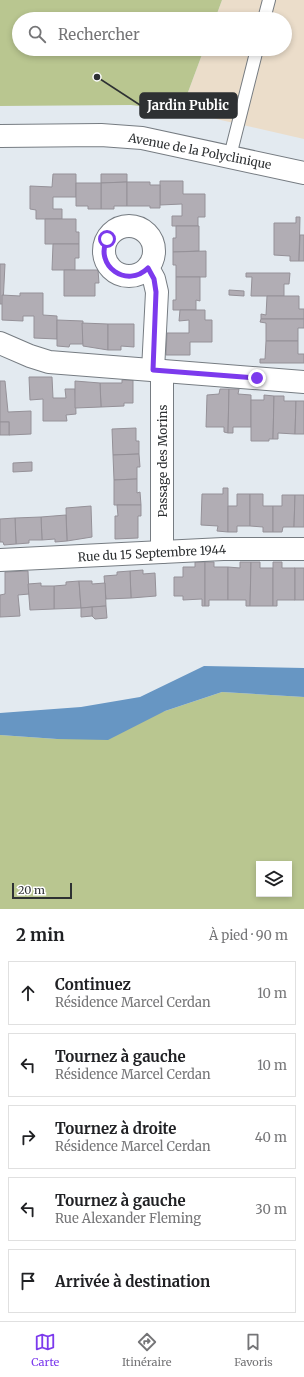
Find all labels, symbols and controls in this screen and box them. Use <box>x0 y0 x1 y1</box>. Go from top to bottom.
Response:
search box <box>12 12 292 56</box>
icon: search <box>26 23 48 45</box>
text: Rechercher <box>58 25 140 44</box>
callout: Jardin Public <box>140 93 237 118</box>
text: Jardin Public <box>146 97 229 114</box>
street label: Avenue de la Polyclinique <box>126 130 273 172</box>
route start <box>98 230 116 248</box>
route end <box>248 369 266 387</box>
street label: Passage des Morins <box>155 404 170 517</box>
street label: Rue du 15 Septembre 1944 <box>77 542 227 564</box>
map controls <box>256 861 292 897</box>
button: layers <box>256 861 292 897</box>
scale bar <box>12 881 72 900</box>
text: 20 m <box>18 883 45 897</box>
text: 2 min <box>16 924 64 946</box>
text: À pied · 90 m <box>209 927 288 944</box>
text: Continuez <box>55 975 131 994</box>
icon: ahead <box>17 982 39 1004</box>
text: 10 m <box>257 985 287 1002</box>
text: Résidence Marcel Cerdan <box>55 994 211 1011</box>
text: Tournez à gauche <box>55 1047 186 1066</box>
icon: left <box>17 1054 39 1076</box>
text: 10 m <box>257 1057 287 1074</box>
text: Résidence Marcel Cerdan <box>55 1066 211 1083</box>
text: Tournez à droite <box>55 1119 176 1138</box>
icon: right <box>17 1126 39 1148</box>
text: 40 m <box>255 1129 287 1146</box>
text: Résidence Marcel Cerdan <box>55 1138 211 1155</box>
text: Tournez à gauche <box>55 1191 186 1210</box>
icon: left <box>17 1198 39 1220</box>
text: 30 m <box>255 1201 287 1218</box>
text: Rue Alexander Fleming <box>55 1210 201 1227</box>
icon: arrive <box>17 1270 39 1292</box>
text: Arrivée à destination <box>55 1272 210 1291</box>
tab: Carte <box>31 1331 59 1369</box>
tab: Itinéraire <box>122 1331 172 1369</box>
tab: Favoris <box>234 1331 273 1369</box>

